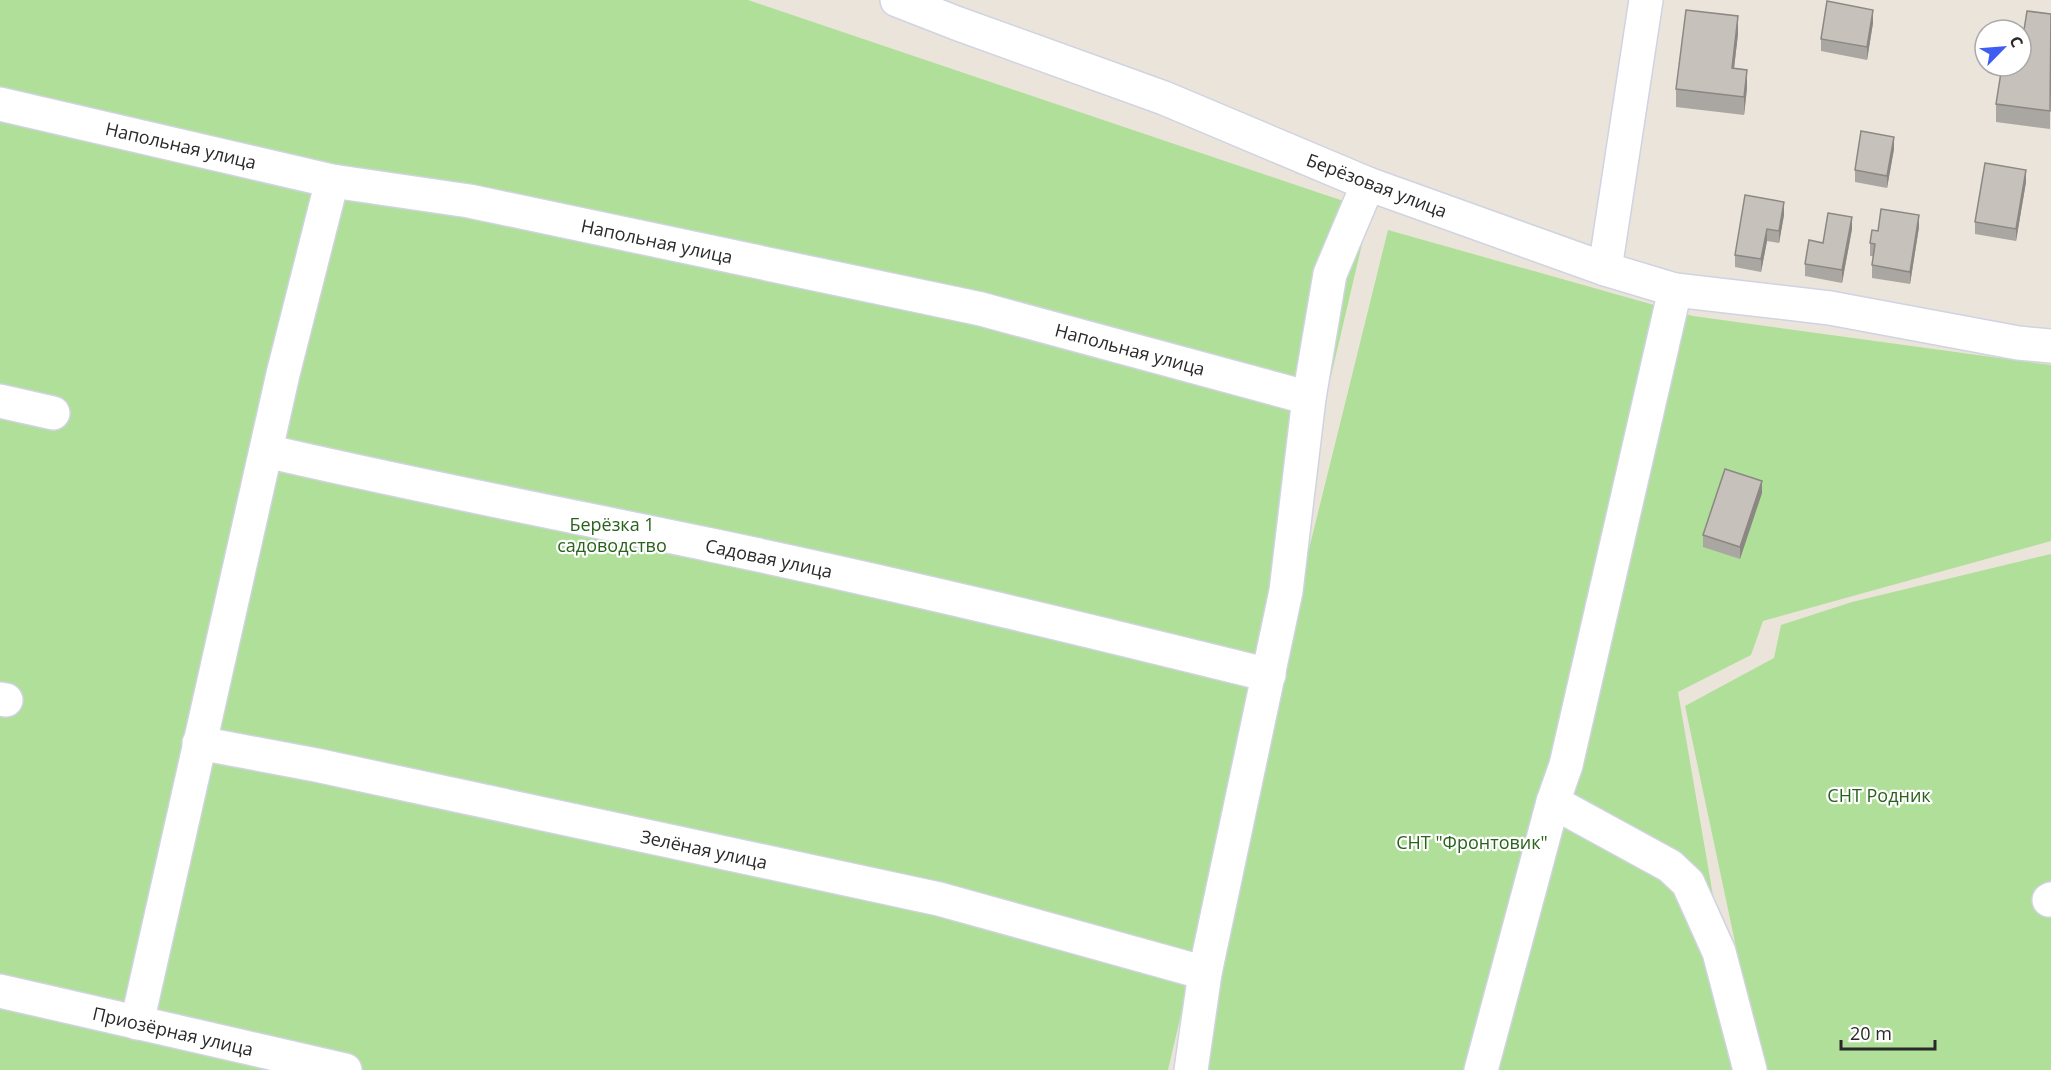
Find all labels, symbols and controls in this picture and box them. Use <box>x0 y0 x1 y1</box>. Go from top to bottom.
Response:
north arrow <box>1973 18 2033 78</box>
text: С <box>2004 32 2029 51</box>
street label: Напольная улица <box>103 116 259 174</box>
street label: Берёзовая улица <box>1303 147 1451 223</box>
street label: Напольная улица <box>579 213 735 269</box>
street label: Напольная улица <box>1052 317 1208 381</box>
park label: Берёзка 1 садоводство <box>557 512 667 557</box>
street label: Садовая улица <box>703 533 835 583</box>
park label: СНТ Родник <box>1827 783 1931 807</box>
street label: Зелёная улица <box>638 824 770 874</box>
park label: СНТ "Фронтовик" <box>1396 830 1548 854</box>
street label: Приозёрная улица <box>90 1001 256 1061</box>
scale bar <box>1841 1013 1936 1051</box>
text: 20 m <box>1850 1021 1892 1045</box>

